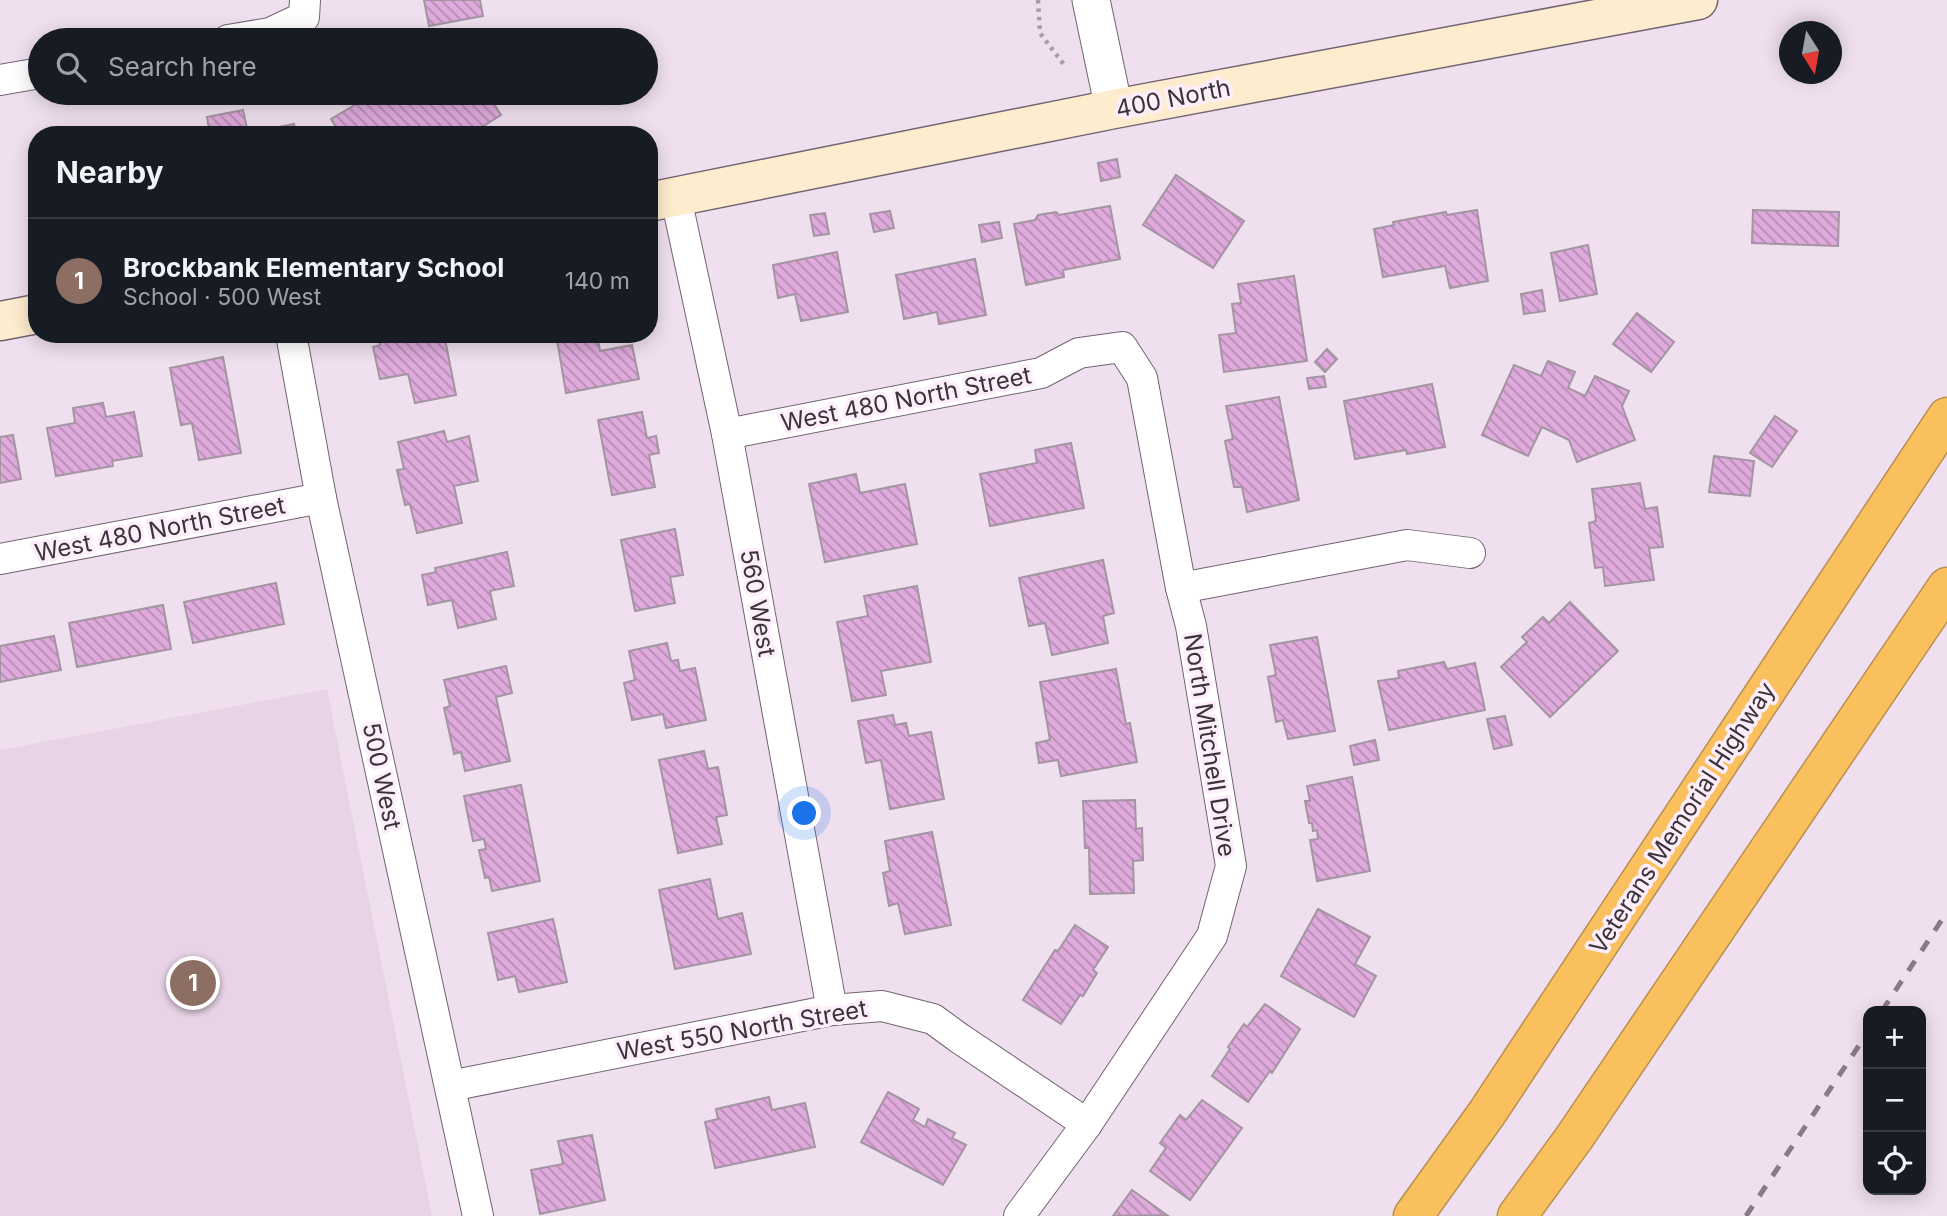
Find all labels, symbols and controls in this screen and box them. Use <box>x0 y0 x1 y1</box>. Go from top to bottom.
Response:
north arrow <box>1779 21 1842 84</box>
search box <box>28 28 658 105</box>
icon: search <box>52 48 90 86</box>
text: Search here <box>108 51 257 82</box>
street label: 400 North <box>1113 73 1233 123</box>
text: Nearby <box>56 154 164 190</box>
text: Brockbank Elementary School <box>123 252 504 283</box>
text: 1 <box>74 267 84 295</box>
text: 140 m <box>565 267 630 295</box>
text: School · 500 West <box>123 283 321 311</box>
street label: West 480 North Street <box>778 360 1034 437</box>
street label: West 480 North Street <box>32 490 288 567</box>
street label: 560 West <box>734 547 782 659</box>
street label: North Mitchell Drive <box>1178 631 1242 859</box>
street label: Veterans Memorial Highway <box>1583 677 1781 959</box>
street label: 500 West <box>357 720 407 832</box>
your location <box>787 796 821 830</box>
pin: 1 <box>170 957 216 1009</box>
street label: West 550 North Street <box>615 994 869 1066</box>
map controls <box>1863 1006 1926 1195</box>
button: + <box>1863 1006 1926 1069</box>
button: − <box>1863 1069 1926 1132</box>
button: locate <box>1863 1132 1926 1195</box>

